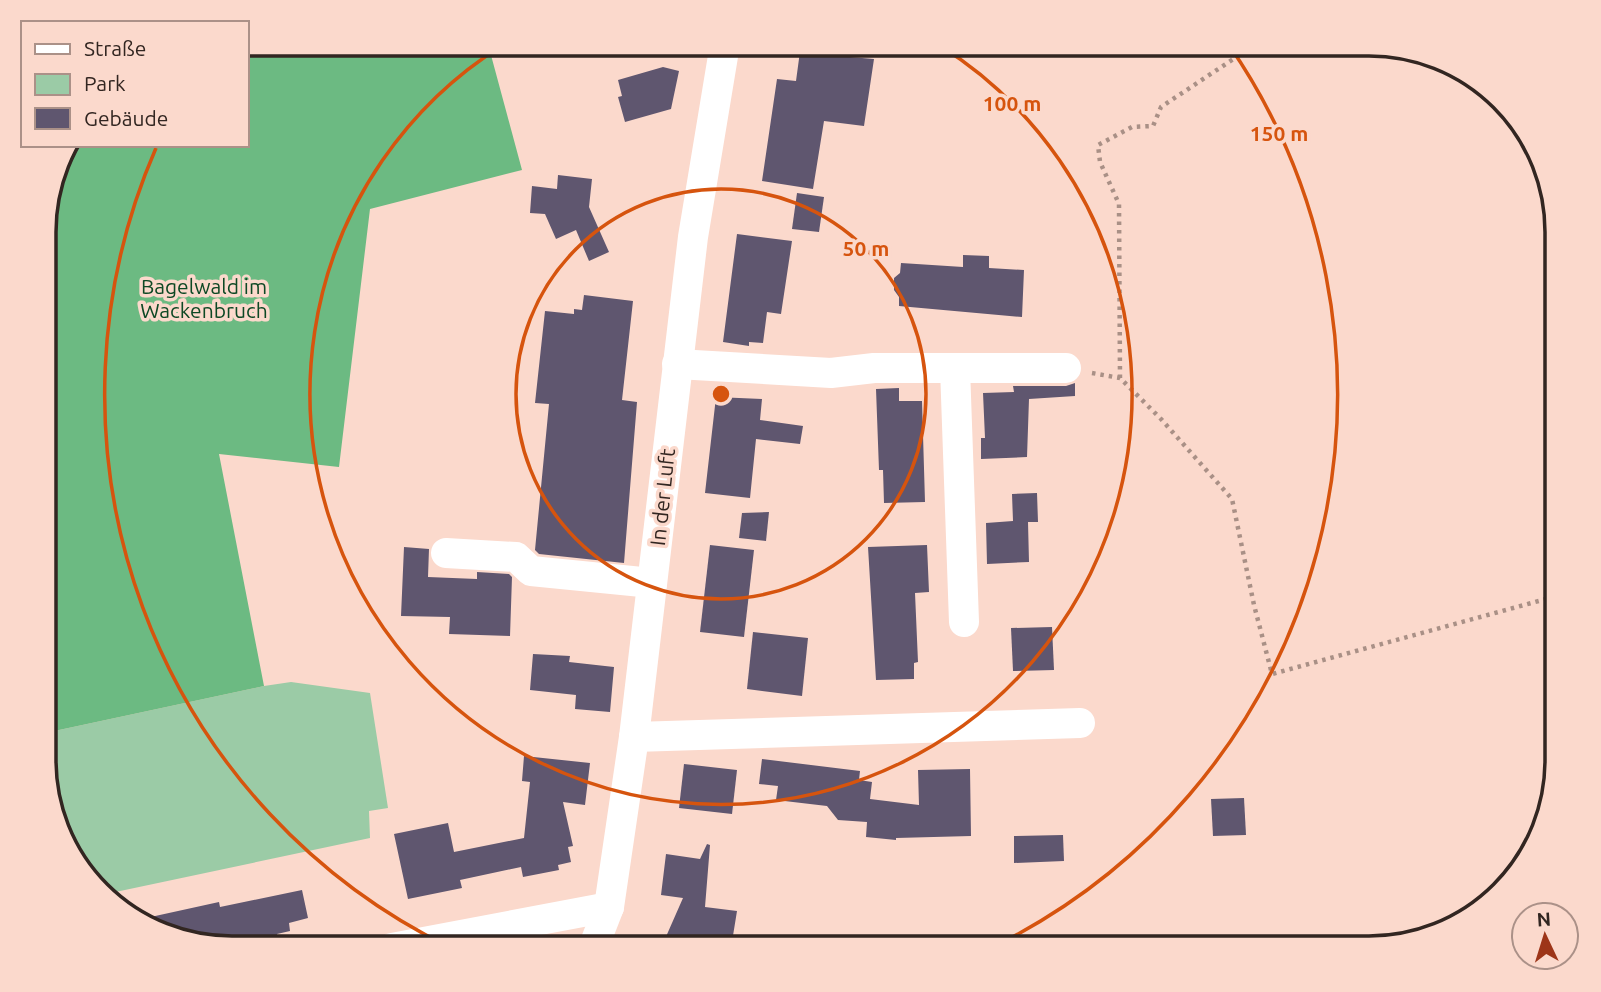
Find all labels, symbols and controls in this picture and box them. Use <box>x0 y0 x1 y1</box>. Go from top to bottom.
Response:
legend <box>21 21 248 147</box>
text: Straße <box>84 36 146 60</box>
text: Park <box>84 71 126 95</box>
text: 100 m <box>983 91 1041 115</box>
text: Gebäude <box>84 106 168 130</box>
text: 150 m <box>1250 121 1308 145</box>
text: 50 m <box>843 236 889 260</box>
park label: Bagelwald im Wackenbruch <box>140 274 268 322</box>
centre of rings <box>709 382 733 406</box>
street label: In der Luft <box>645 447 679 547</box>
north arrow <box>1510 901 1580 971</box>
text: N <box>1536 908 1552 931</box>

